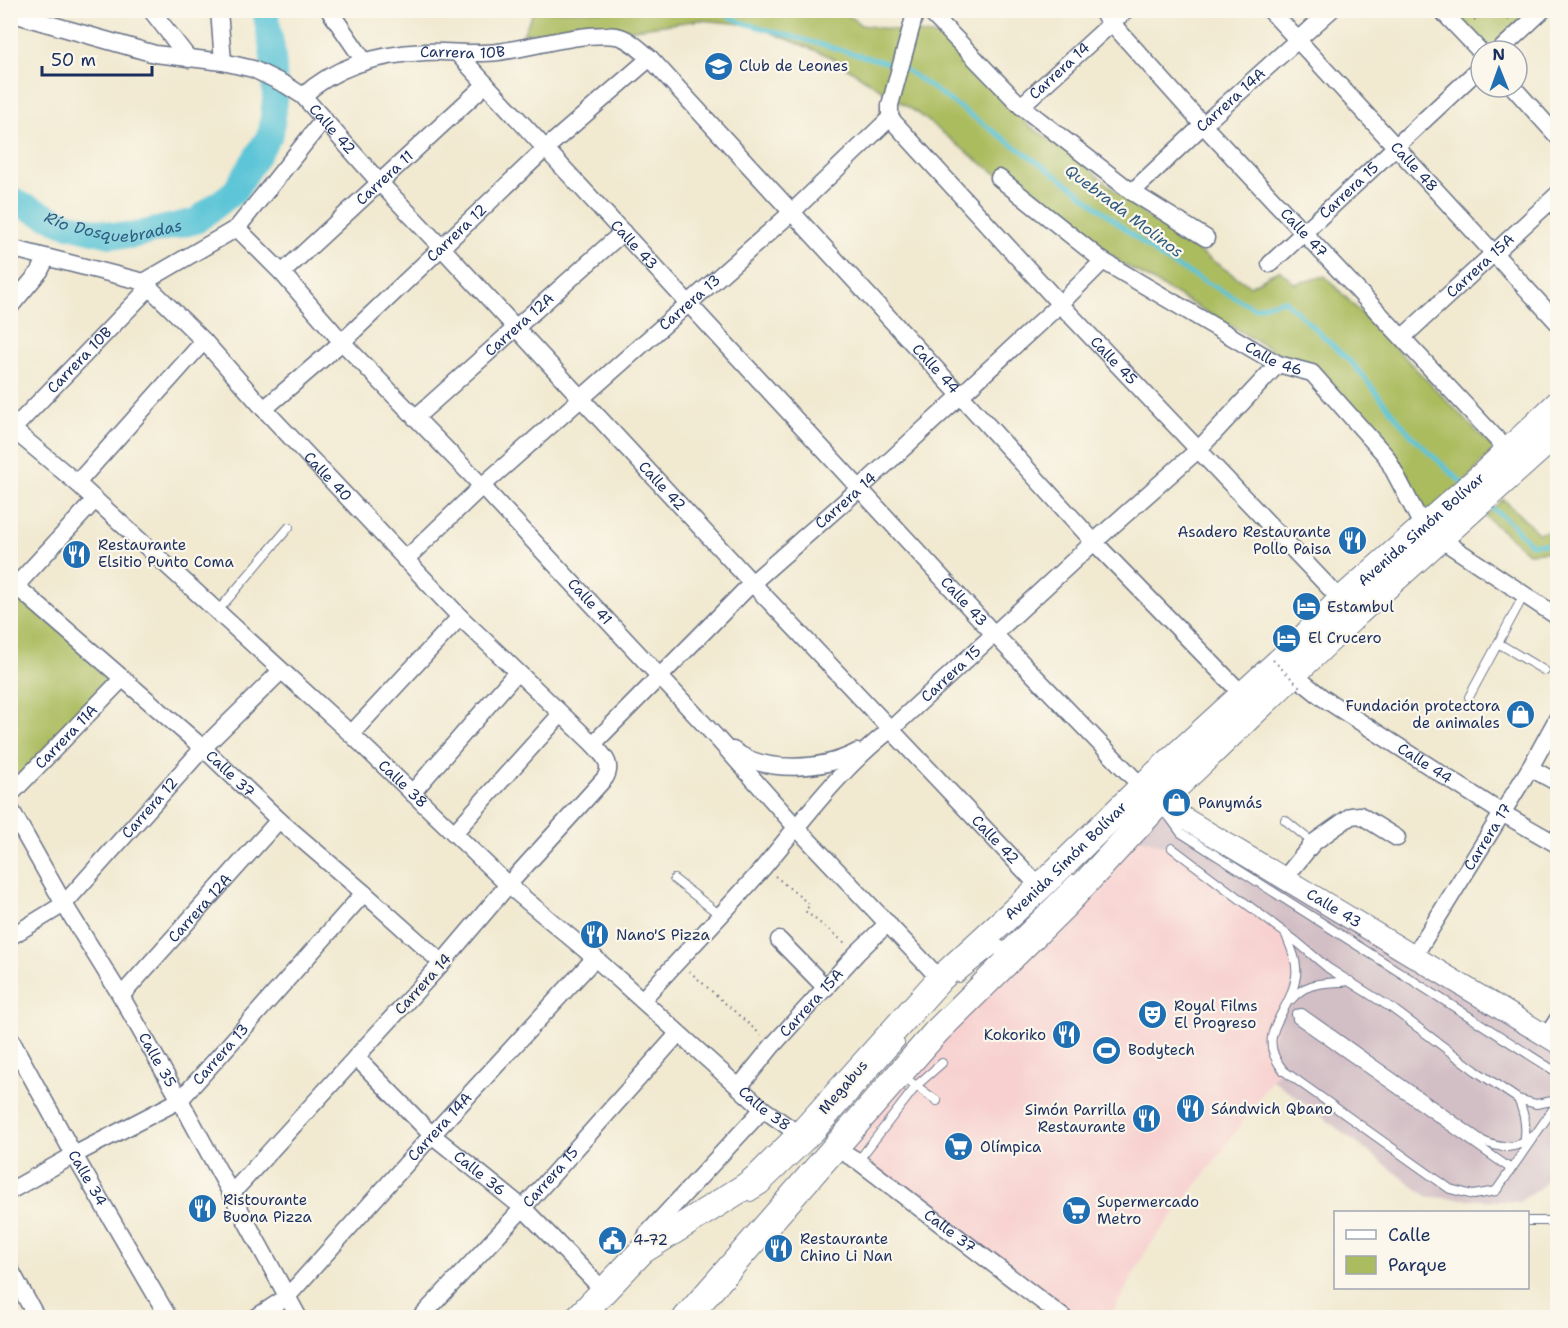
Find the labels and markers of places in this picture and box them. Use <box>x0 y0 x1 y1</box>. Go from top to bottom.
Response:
school or university icon: Club de Leones <box>702 50 734 82</box>
place label: Club de Leones <box>739 56 848 76</box>
place label: Asadero Restaurante Pollo Paisa <box>1177 522 1332 559</box>
restaurant icon: Asadero Restaurante Pollo Paisa <box>1336 525 1368 557</box>
place label: Restaurante Elsitio Punto Coma <box>98 535 234 572</box>
restaurant icon: Restaurante Elsitio Punto Coma <box>61 538 93 570</box>
hotel icon: Estambul <box>1290 591 1322 623</box>
place label: Estambul <box>1327 597 1394 617</box>
hotel icon: El Crucero <box>1271 622 1303 654</box>
place label: El Crucero <box>1308 628 1382 648</box>
place label: Fundación protectora de animales <box>1346 696 1501 733</box>
shop icon: Fundación protectora de animales <box>1505 699 1537 731</box>
shop icon: Panymás <box>1161 787 1193 819</box>
place label: Panymás <box>1198 793 1263 813</box>
restaurant icon: Nano'S Pizza <box>579 919 611 951</box>
place label: Nano'S Pizza <box>616 925 710 945</box>
place label: Royal Films El Progreso <box>1174 996 1258 1033</box>
theatre icon: Royal Films El Progreso <box>1137 999 1169 1031</box>
restaurant icon: Kokoriko <box>1051 1019 1083 1051</box>
place label: Kokoriko <box>984 1025 1046 1045</box>
sports icon: Bodytech <box>1091 1034 1123 1066</box>
place label: Bodytech <box>1128 1040 1195 1060</box>
restaurant icon: Sándwich Qbano <box>1174 1093 1206 1125</box>
place label: Sándwich Qbano <box>1211 1099 1333 1119</box>
place label: Simón Parrilla Restaurante <box>1025 1100 1127 1137</box>
restaurant icon: Simón Parrilla Restaurante <box>1131 1103 1163 1135</box>
supermarket icon: Olímpica <box>943 1131 975 1163</box>
place label: Olímpica <box>980 1137 1042 1157</box>
place label: Ristourante Buona Pizza <box>223 1190 313 1227</box>
place label: Supermercado Metro <box>1097 1192 1199 1229</box>
restaurant icon: Ristourante Buona Pizza <box>186 1193 218 1225</box>
supermarket icon: Supermercado Metro <box>1060 1195 1092 1227</box>
public building icon: 4-72 <box>596 1224 628 1256</box>
place label: Restaurante Chino Li Nan <box>800 1229 892 1266</box>
place label: 4-72 <box>633 1230 668 1250</box>
restaurant icon: Restaurante Chino Li Nan <box>763 1232 795 1264</box>

